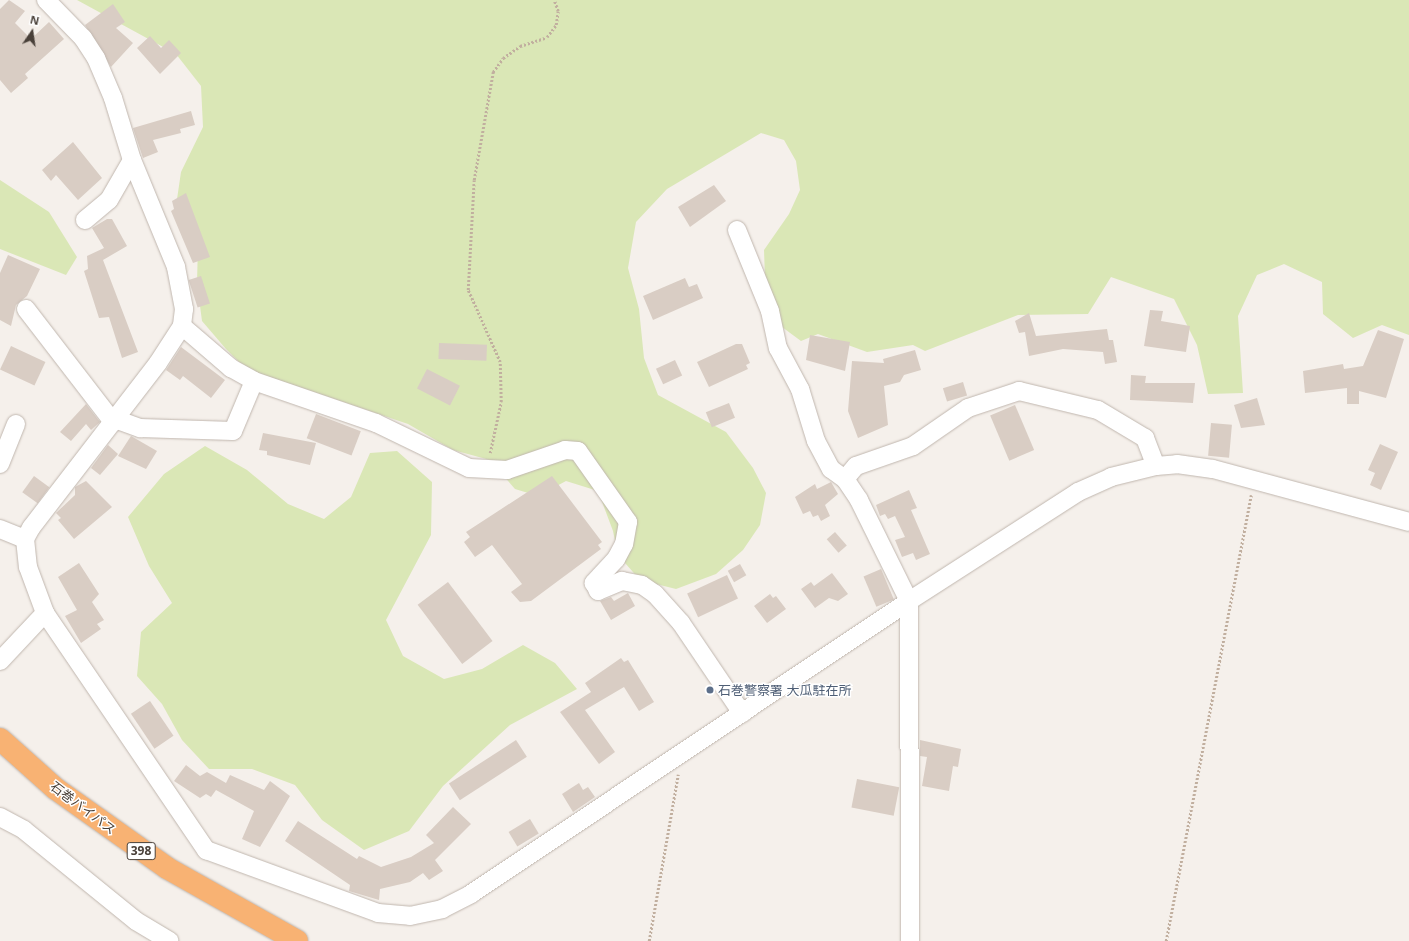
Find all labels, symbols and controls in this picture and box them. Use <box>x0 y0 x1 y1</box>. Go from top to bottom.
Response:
north arrow <box>12 12 52 52</box>
text: N <box>29 12 41 28</box>
place label: 石巻警察署 大瓜駐在所 <box>718 682 851 698</box>
marker: 石巻警察署 大瓜駐在所 <box>705 685 715 695</box>
street label: 石巻バイパス <box>47 778 119 838</box>
road number: 398 <box>126 841 156 861</box>

